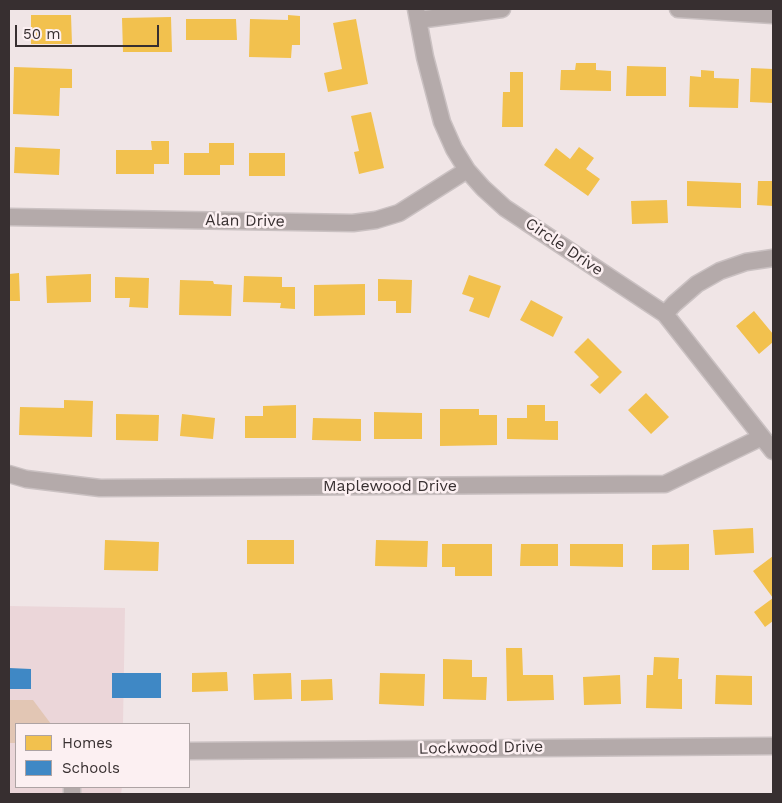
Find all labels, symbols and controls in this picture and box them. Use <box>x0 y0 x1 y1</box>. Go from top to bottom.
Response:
scale bar <box>18 15 161 47</box>
text: 50 m <box>23 25 60 43</box>
street label: Alan Drive <box>205 211 285 231</box>
street label: Circle Drive <box>521 214 607 280</box>
street label: Maplewood Drive <box>323 476 457 496</box>
legend <box>15 723 190 788</box>
text: Homes <box>62 734 113 752</box>
street label: Lockwood Drive <box>419 737 543 759</box>
text: Schools <box>62 759 120 777</box>

